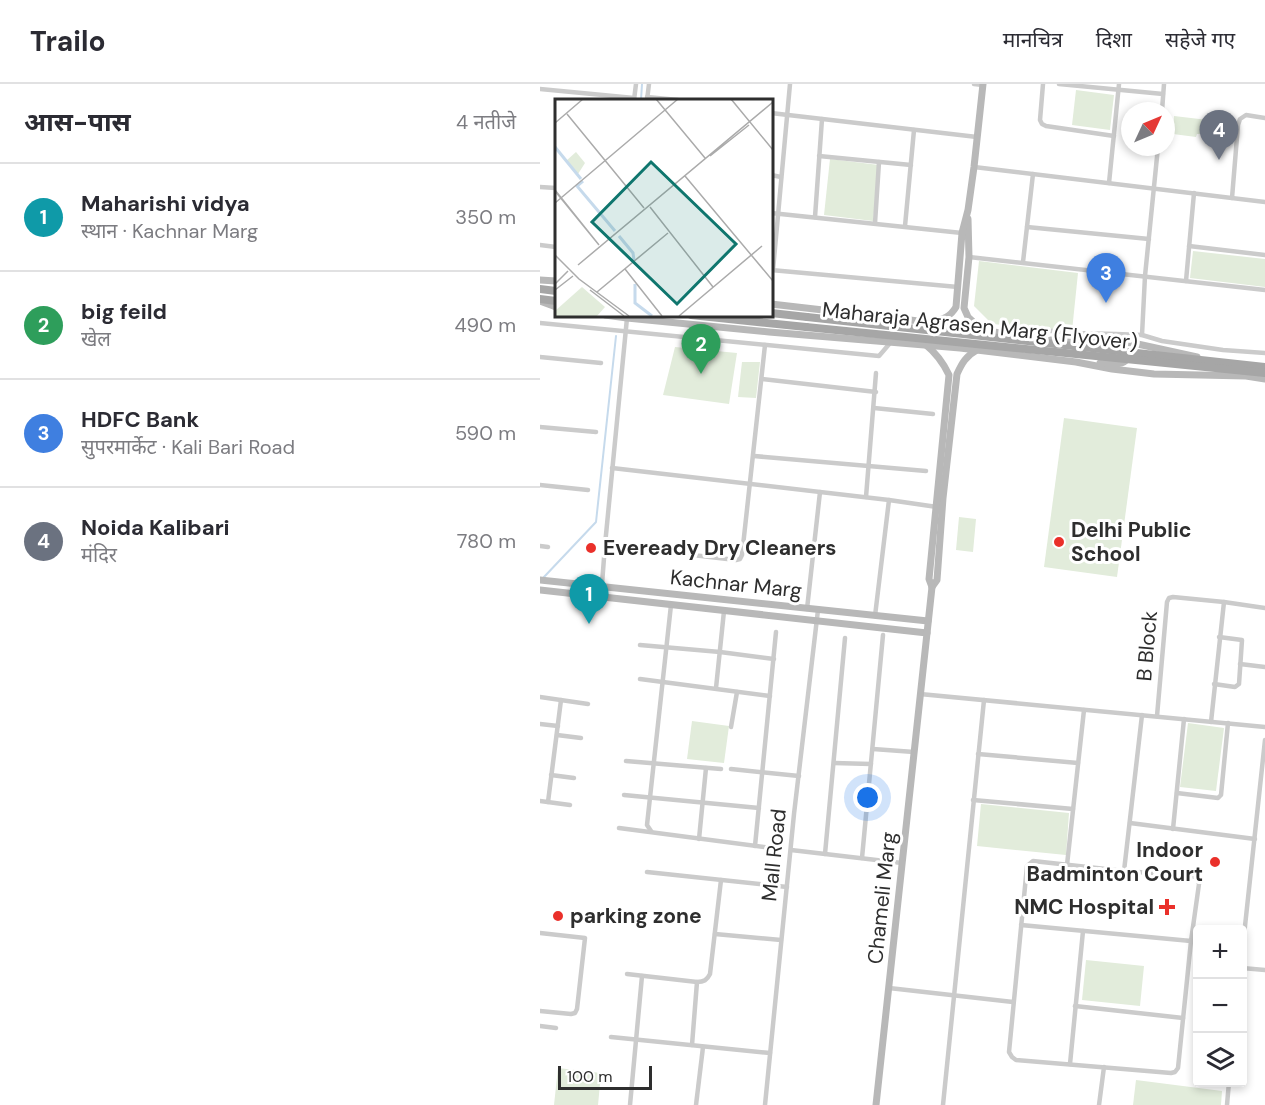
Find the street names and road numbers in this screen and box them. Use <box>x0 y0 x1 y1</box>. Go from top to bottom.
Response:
street label: Maharaja Agrasen Marg (Flyover) <box>821 295 1139 357</box>
street label: Kachnar Marg <box>669 563 804 605</box>
street label: B Block <box>1130 609 1164 682</box>
street label: Mall Road <box>755 807 793 903</box>
street label: Chameli Marg <box>861 830 903 966</box>

